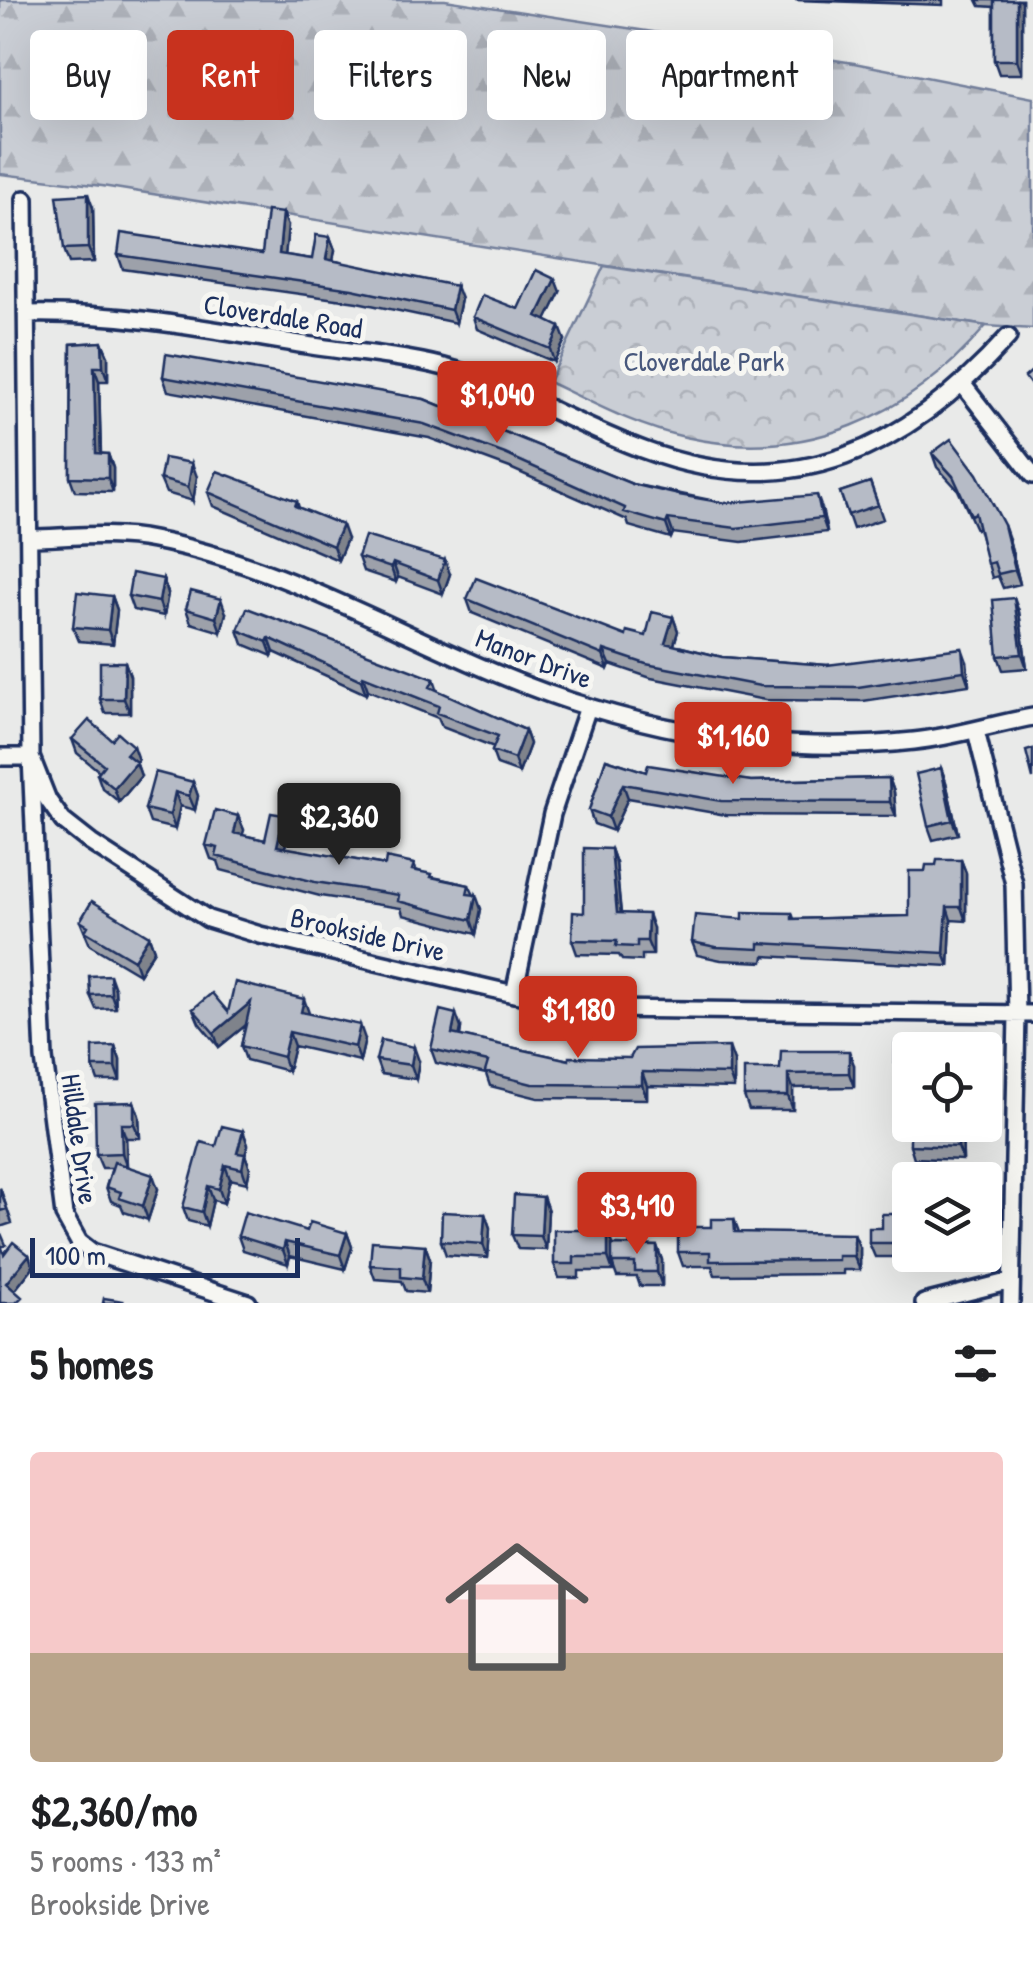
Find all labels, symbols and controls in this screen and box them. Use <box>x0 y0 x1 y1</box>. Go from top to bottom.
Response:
chip: Buy <box>30 30 147 120</box>
chip: Rent <box>167 30 294 120</box>
chip: Filters <box>314 30 467 120</box>
chip: New <box>487 30 606 120</box>
chip: Apartment <box>626 30 833 120</box>
street label: Cloverdale Road <box>201 285 365 347</box>
park label: Cloverdale Park <box>624 342 785 380</box>
pin: $1,040 <box>416 361 578 446</box>
text: $1,040 <box>460 372 534 415</box>
street label: Manor Drive <box>470 618 598 698</box>
pin: $1,160 <box>652 702 814 787</box>
text: $1,160 <box>696 713 770 756</box>
pin: $2,360 <box>258 783 420 868</box>
text: $2,360 <box>299 794 379 837</box>
street label: Brookside Drive <box>287 898 449 970</box>
pin: $1,180 <box>497 976 659 1061</box>
text: $1,180 <box>541 987 615 1030</box>
map controls <box>892 1032 1002 1272</box>
button: locate <box>892 1032 1002 1142</box>
street label: Hilldale Drive <box>52 1071 108 1207</box>
button: layers <box>892 1162 1002 1272</box>
pin: $3,410 <box>556 1172 718 1257</box>
text: $3,410 <box>600 1183 674 1226</box>
scale bar <box>30 1233 300 1278</box>
text: 100 m <box>45 1236 106 1274</box>
text: 5 homes <box>30 1335 153 1392</box>
icon: filters <box>948 1336 1003 1391</box>
icon: home <box>427 1517 607 1697</box>
text: $2,360/mo <box>30 1782 197 1839</box>
text: 5 rooms · 133 m² <box>30 1839 221 1882</box>
text: Brookside Drive <box>30 1882 210 1925</box>

